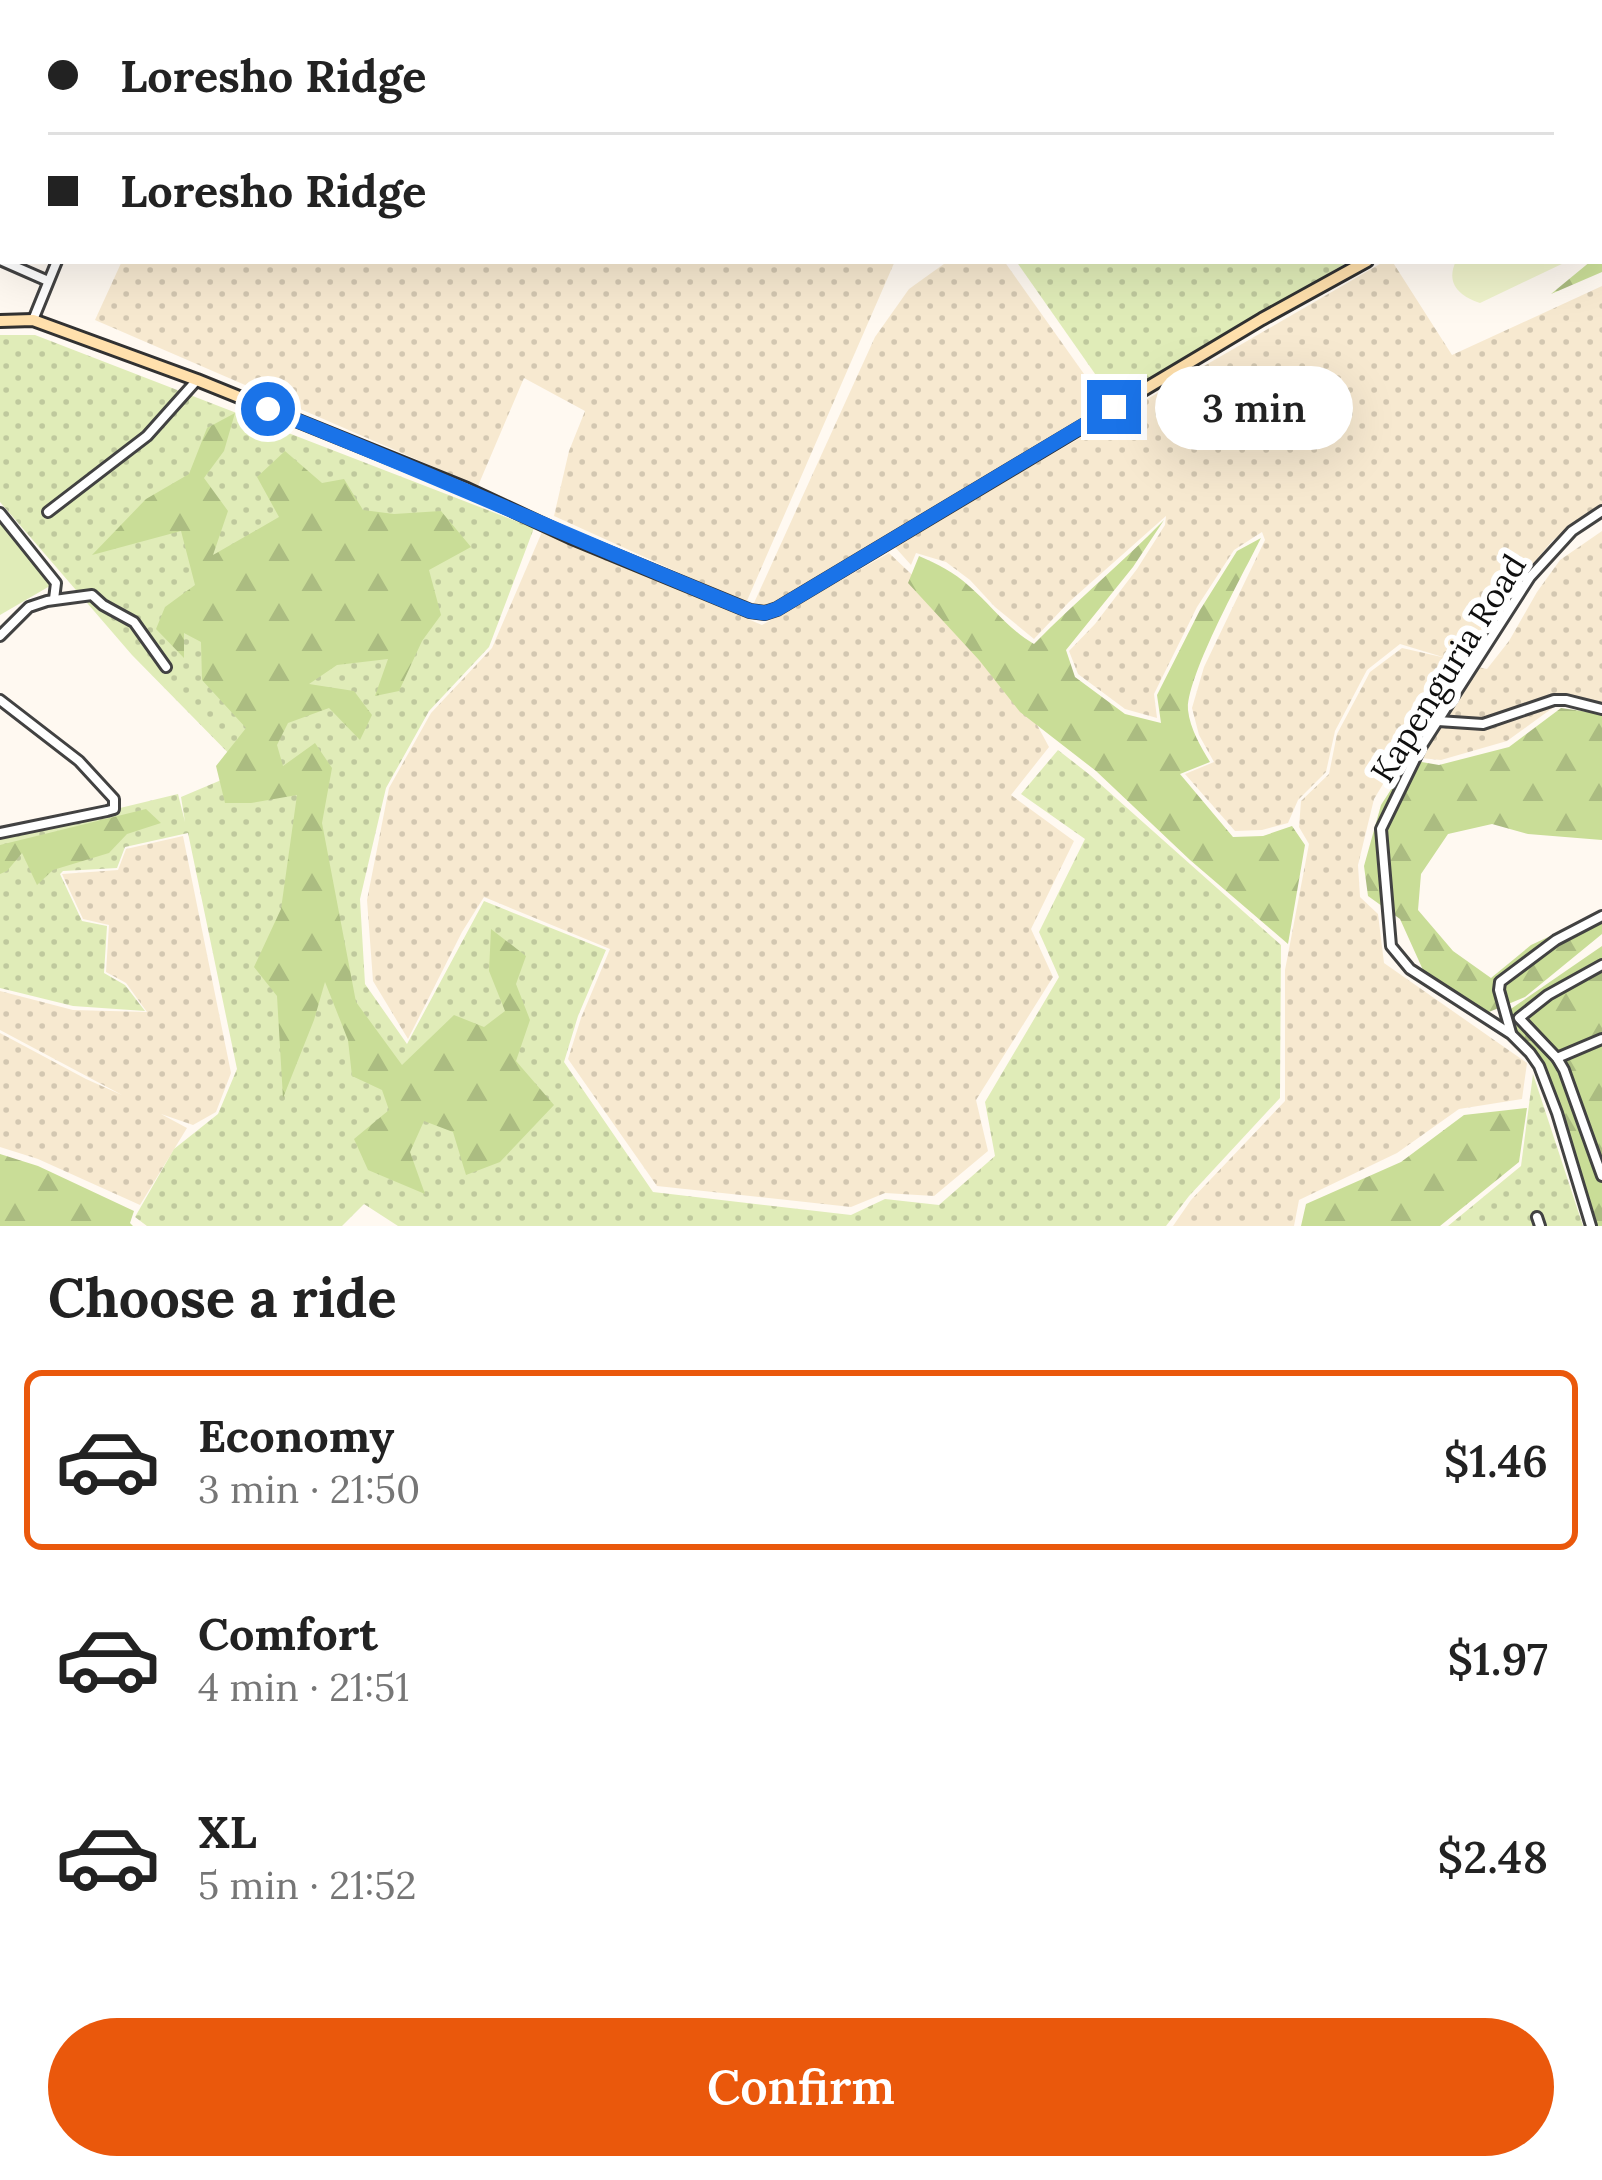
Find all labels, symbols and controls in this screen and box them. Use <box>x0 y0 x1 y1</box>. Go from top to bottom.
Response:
text: Loresho Ridge <box>120 47 427 104</box>
text: Loresho Ridge <box>120 162 427 219</box>
callout: 3 min <box>1156 365 1354 449</box>
route end <box>1087 380 1141 434</box>
route start <box>241 382 295 436</box>
text: 3 min <box>1202 383 1306 433</box>
street label: Kapenguria Road <box>1361 546 1535 790</box>
text: Choose a ride <box>48 1263 397 1332</box>
icon: car <box>54 1406 162 1514</box>
text: Economy <box>198 1407 394 1464</box>
text: $1.46 <box>1444 1432 1548 1489</box>
text: 3 min · 21:50 <box>198 1464 420 1514</box>
icon: car <box>54 1604 162 1712</box>
text: Comfort <box>198 1605 378 1662</box>
text: $1.97 <box>1448 1630 1548 1687</box>
text: 4 min · 21:51 <box>198 1662 410 1712</box>
icon: car <box>54 1802 162 1910</box>
text: XL <box>198 1803 257 1860</box>
text: $2.48 <box>1438 1828 1548 1885</box>
text: 5 min · 21:52 <box>198 1860 416 1910</box>
button: Confirm <box>48 2018 1554 2156</box>

